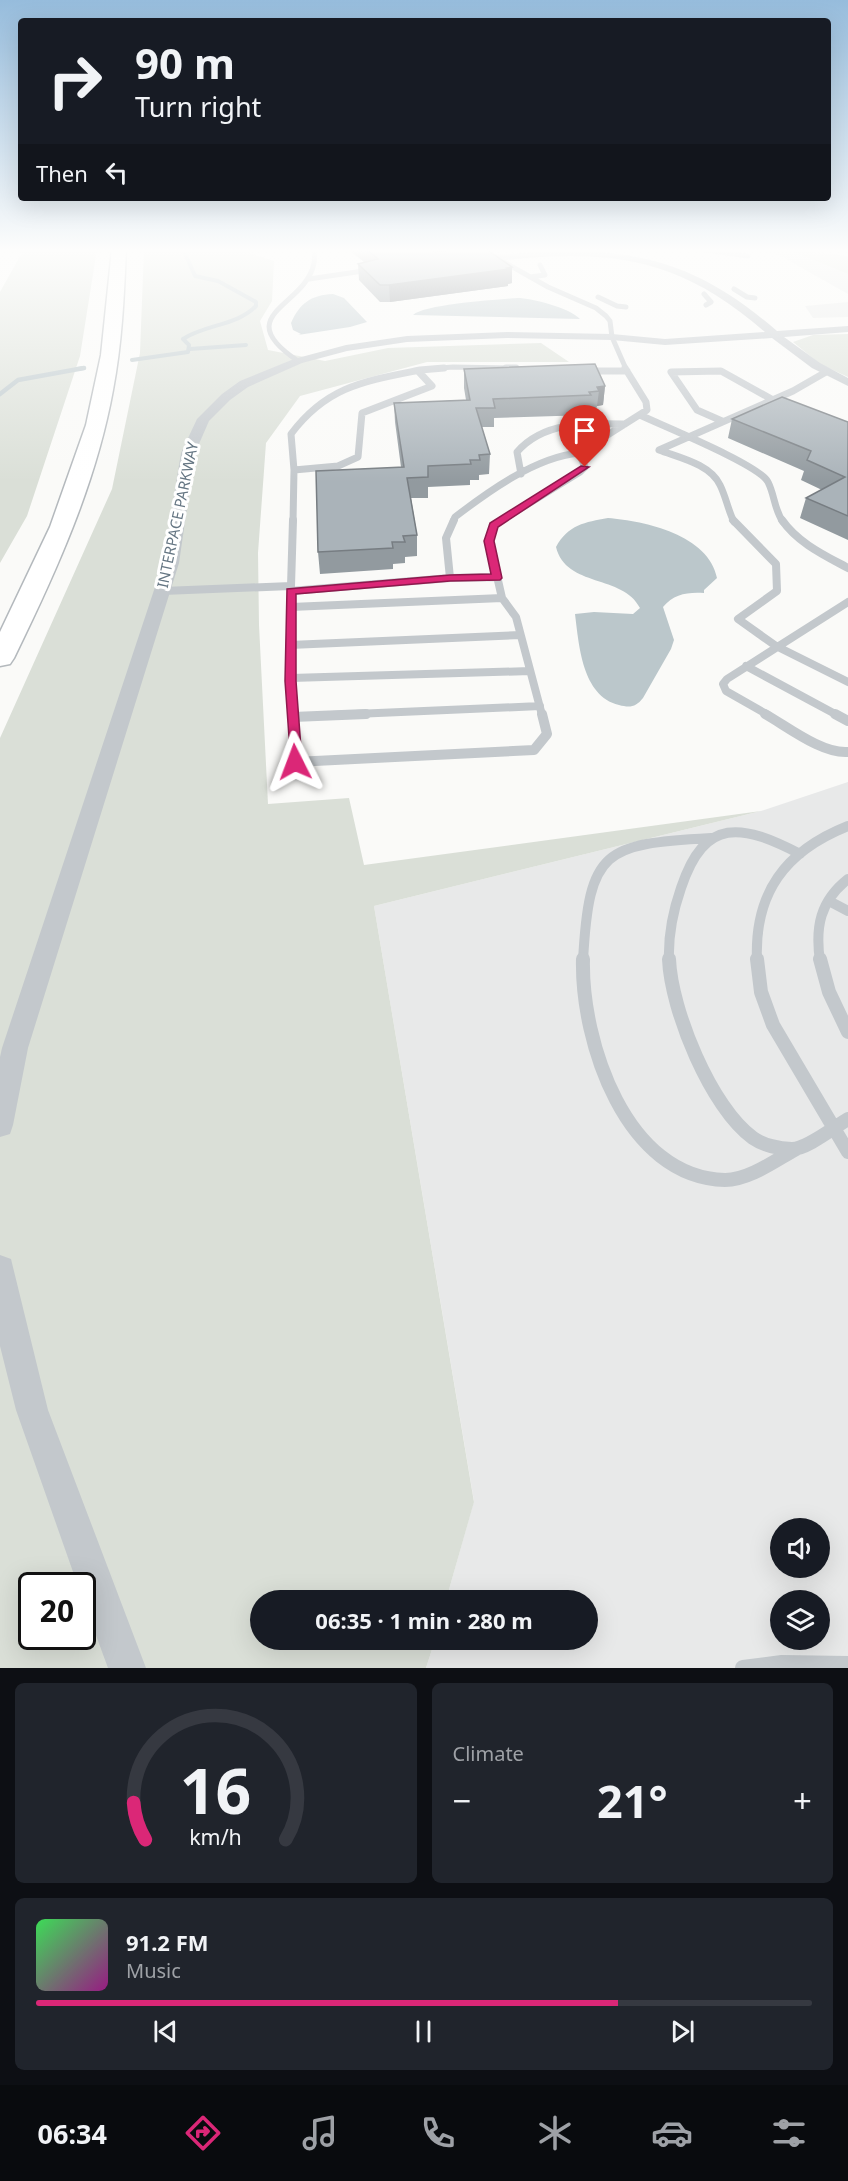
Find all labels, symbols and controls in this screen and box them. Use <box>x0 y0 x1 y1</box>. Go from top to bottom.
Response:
text: 90 m <box>135 34 235 91</box>
icon: right <box>36 42 114 120</box>
text: Turn right <box>135 88 261 125</box>
icon: left <box>100 156 133 189</box>
text: Then <box>36 158 88 188</box>
pin <box>559 405 610 467</box>
icon: arrive <box>568 414 601 447</box>
street label: INTERPACE PARKWAY <box>152 439 202 590</box>
position arrow <box>263 730 327 794</box>
map controls <box>770 1518 830 1650</box>
button: sound <box>770 1518 830 1578</box>
speed limit sign: 20 <box>18 1572 96 1650</box>
button: layers <box>770 1590 830 1650</box>
text: 06:35 · 1 min · 280 m <box>315 1605 533 1635</box>
text: Climate <box>453 1740 524 1767</box>
text: 16 <box>180 1747 251 1832</box>
text: 21° <box>597 1770 668 1831</box>
text: − <box>453 1778 471 1823</box>
text: + <box>793 1778 812 1823</box>
text: km/h <box>189 1822 242 1851</box>
text: 91.2 FM <box>126 1927 208 1957</box>
text: Music <box>126 1957 181 1984</box>
icon: previous <box>149 2015 182 2048</box>
icon: pause <box>407 2015 440 2048</box>
icon: next <box>666 2015 699 2048</box>
icon: directions <box>182 2112 224 2154</box>
icon: music <box>299 2112 341 2154</box>
icon: phone <box>417 2112 459 2154</box>
icon: climate <box>534 2112 576 2154</box>
icon: car <box>651 2112 693 2154</box>
icon: filters <box>768 2112 810 2154</box>
text: 06:34 <box>38 2115 107 2152</box>

